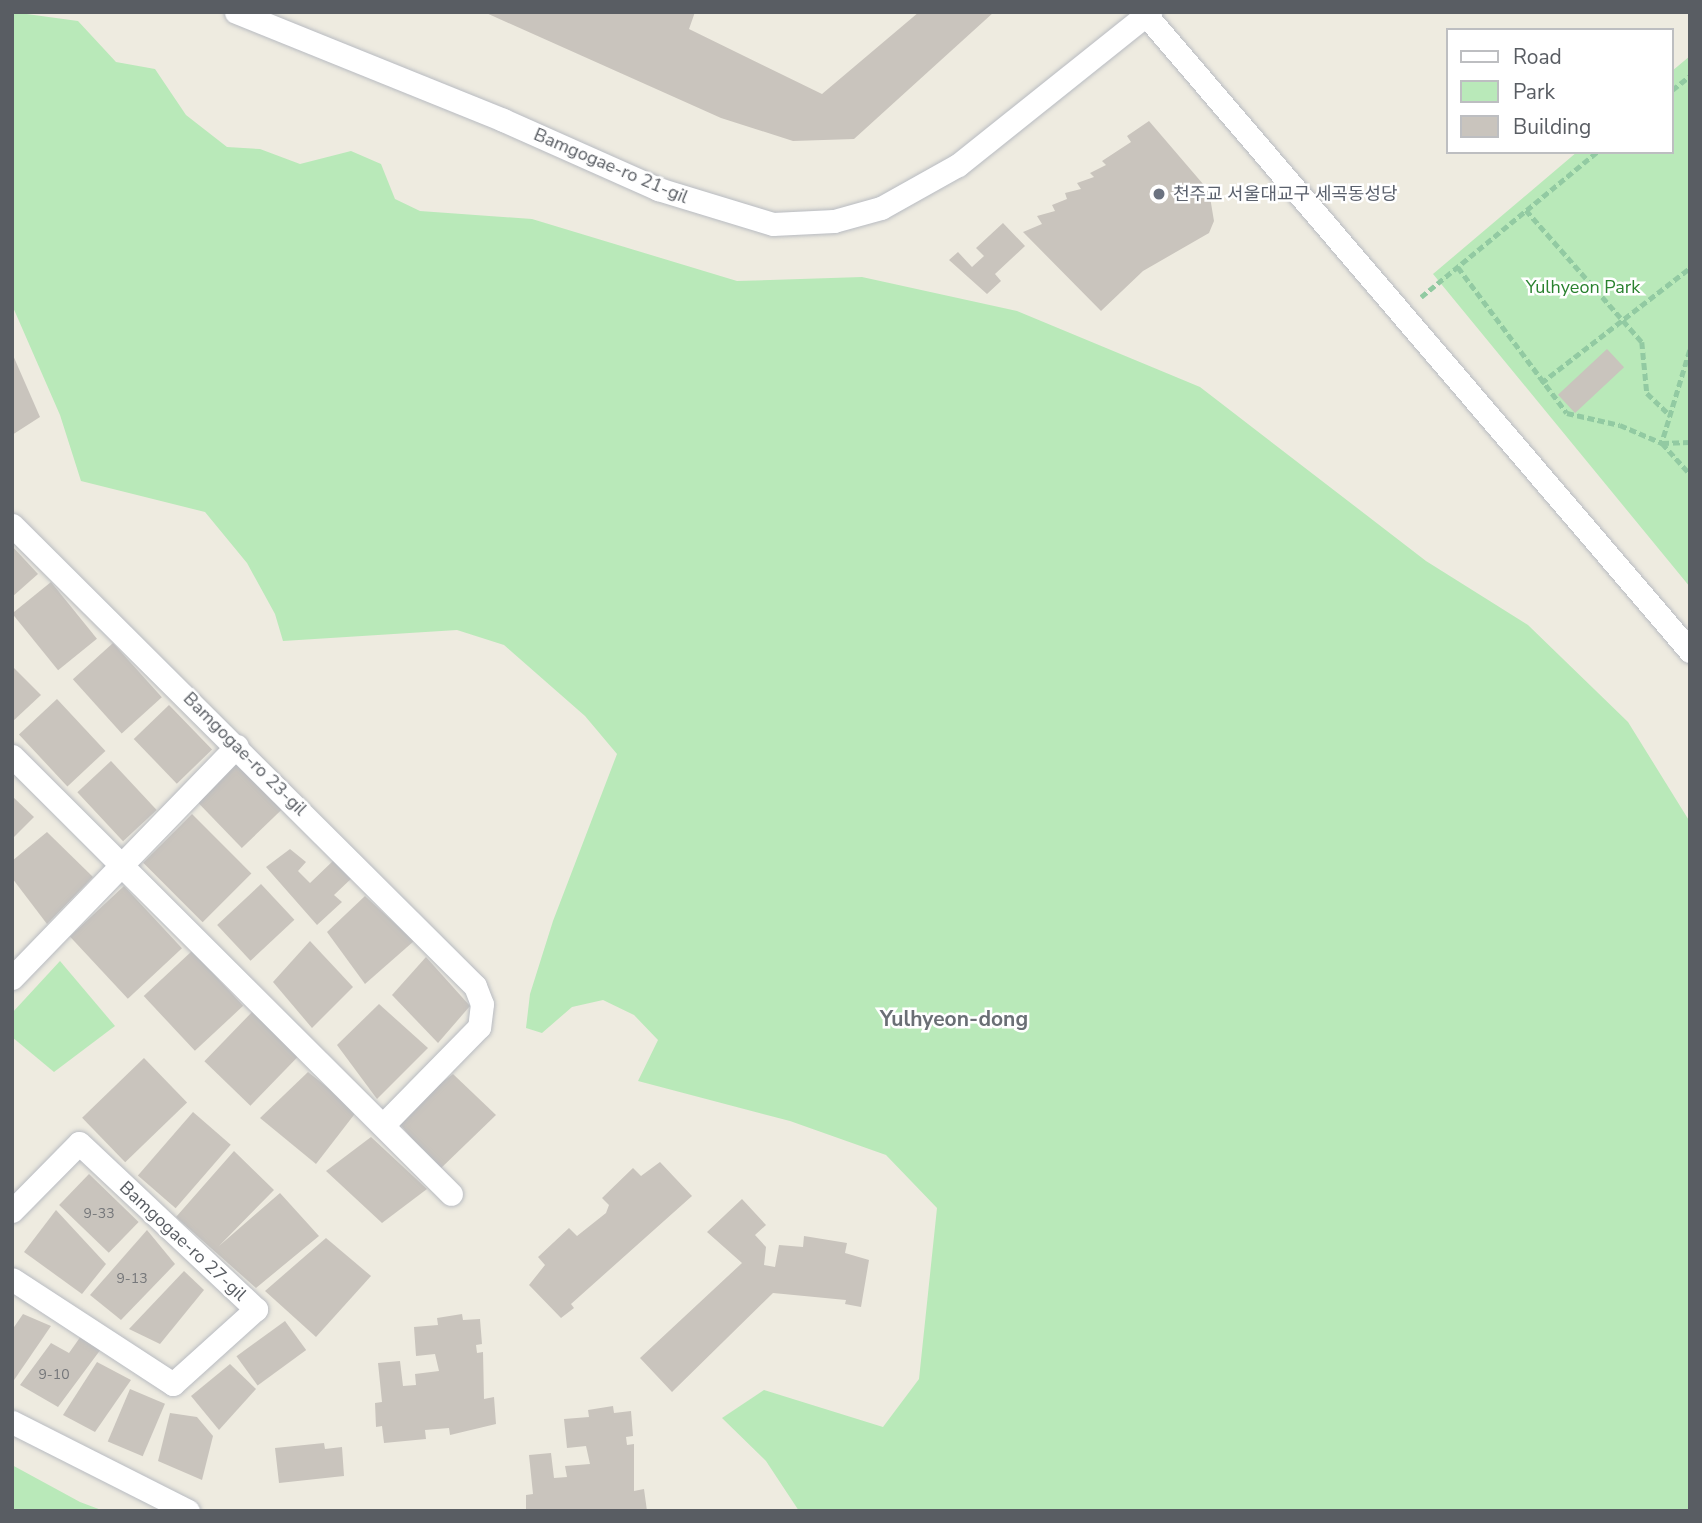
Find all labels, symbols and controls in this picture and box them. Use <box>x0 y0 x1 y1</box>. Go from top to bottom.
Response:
legend <box>1446 28 1674 154</box>
text: Road <box>1513 43 1562 71</box>
text: Park <box>1513 78 1555 106</box>
text: Building <box>1513 113 1591 141</box>
street label: Bamgogae-ro 21-gil <box>531 124 691 208</box>
place label: 천주교 서울대교구 세곡동성당 <box>1173 183 1398 205</box>
marker: 천주교 서울대교구 세곡동성당 <box>1151 186 1167 202</box>
park label: Yulhyeon Park <box>1526 276 1640 298</box>
street label: Bamgogae-ro 23-gil <box>179 688 311 820</box>
district label: Yulhyeon-dong <box>880 1006 1028 1032</box>
street label: Bamgogae-ro 27-gil <box>115 1177 251 1305</box>
house number: 9-33 <box>83 1206 115 1222</box>
house number: 9-13 <box>116 1271 148 1287</box>
house number: 9-10 <box>38 1367 70 1383</box>

